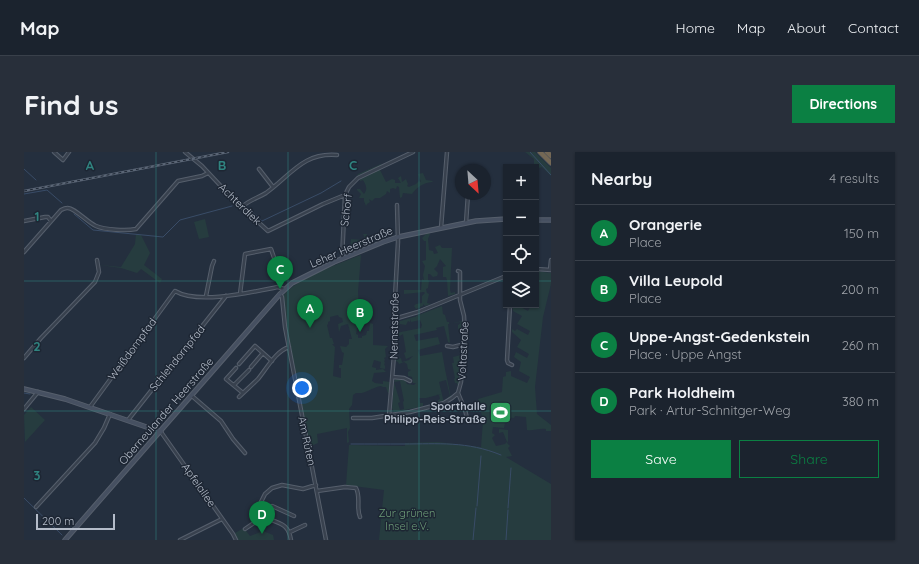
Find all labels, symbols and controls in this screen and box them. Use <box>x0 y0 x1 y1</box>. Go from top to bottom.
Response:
text: Map <box>20 16 59 40</box>
text: Home <box>676 19 715 37</box>
text: Map <box>737 19 765 37</box>
text: About <box>787 19 826 37</box>
text: Contact <box>848 19 899 37</box>
button: Directions <box>792 85 895 123</box>
text: Find us <box>24 87 118 122</box>
text: A <box>86 157 95 173</box>
text: B <box>218 157 226 173</box>
text: C <box>349 157 357 173</box>
north arrow <box>455 164 491 200</box>
map controls <box>503 164 539 308</box>
button: + <box>503 164 539 200</box>
text: Nearby <box>591 168 652 189</box>
text: 4 results <box>829 170 879 186</box>
street label: Achterdiek <box>216 180 264 228</box>
street label: Schorf <box>337 193 355 227</box>
button: − <box>503 200 539 236</box>
text: 1 <box>34 208 40 224</box>
text: Orangerie <box>629 215 702 234</box>
street label: Leher Heerstraße <box>307 223 395 271</box>
text: A <box>600 225 608 241</box>
text: 150 m <box>844 225 879 241</box>
text: Place <box>629 234 662 250</box>
button: locate <box>503 236 539 272</box>
pin: C <box>267 256 293 289</box>
text: Villa Leupold <box>629 271 723 290</box>
button: layers <box>503 272 539 308</box>
text: B <box>600 281 608 297</box>
text: 200 m <box>841 281 879 297</box>
text: Place <box>629 290 662 306</box>
street label: Nernststraße <box>386 293 402 359</box>
pin: A <box>297 295 323 328</box>
pin: B <box>347 299 373 332</box>
street label: Weißdornpfad <box>105 315 159 383</box>
street label: Voltastraße <box>454 321 472 381</box>
street label: Schlehdornpfad <box>146 322 208 394</box>
text: Uppe-Angst-Gedenkstein <box>629 327 810 346</box>
text: C <box>600 337 608 353</box>
text: 260 m <box>842 337 879 353</box>
text: 2 <box>33 338 41 354</box>
text: Place · Uppe Angst <box>629 346 742 362</box>
street label: Oberneulander Heerstraße <box>116 355 216 467</box>
your location <box>292 378 312 398</box>
text: Park Holdheim <box>629 383 735 402</box>
text: D <box>599 393 609 409</box>
text: 380 m <box>842 393 879 409</box>
place label: Sporthalle Philipp-Reis-Straße <box>384 399 487 426</box>
sports icon: Sporthalle Philipp-Reis-Straße <box>488 399 514 425</box>
text: Park · Artur-Schnitger-Weg <box>629 402 791 418</box>
street label: Am Rüten <box>295 415 319 467</box>
button: Save <box>591 440 731 478</box>
button: Share <box>739 440 879 478</box>
street label: Apfelallee <box>179 460 219 510</box>
text: 3 <box>34 467 41 483</box>
pin: D <box>249 501 275 534</box>
park label: Zur grünen Insel e.V. <box>379 506 435 533</box>
scale bar <box>36 512 115 531</box>
text: 200 m <box>42 514 74 528</box>

